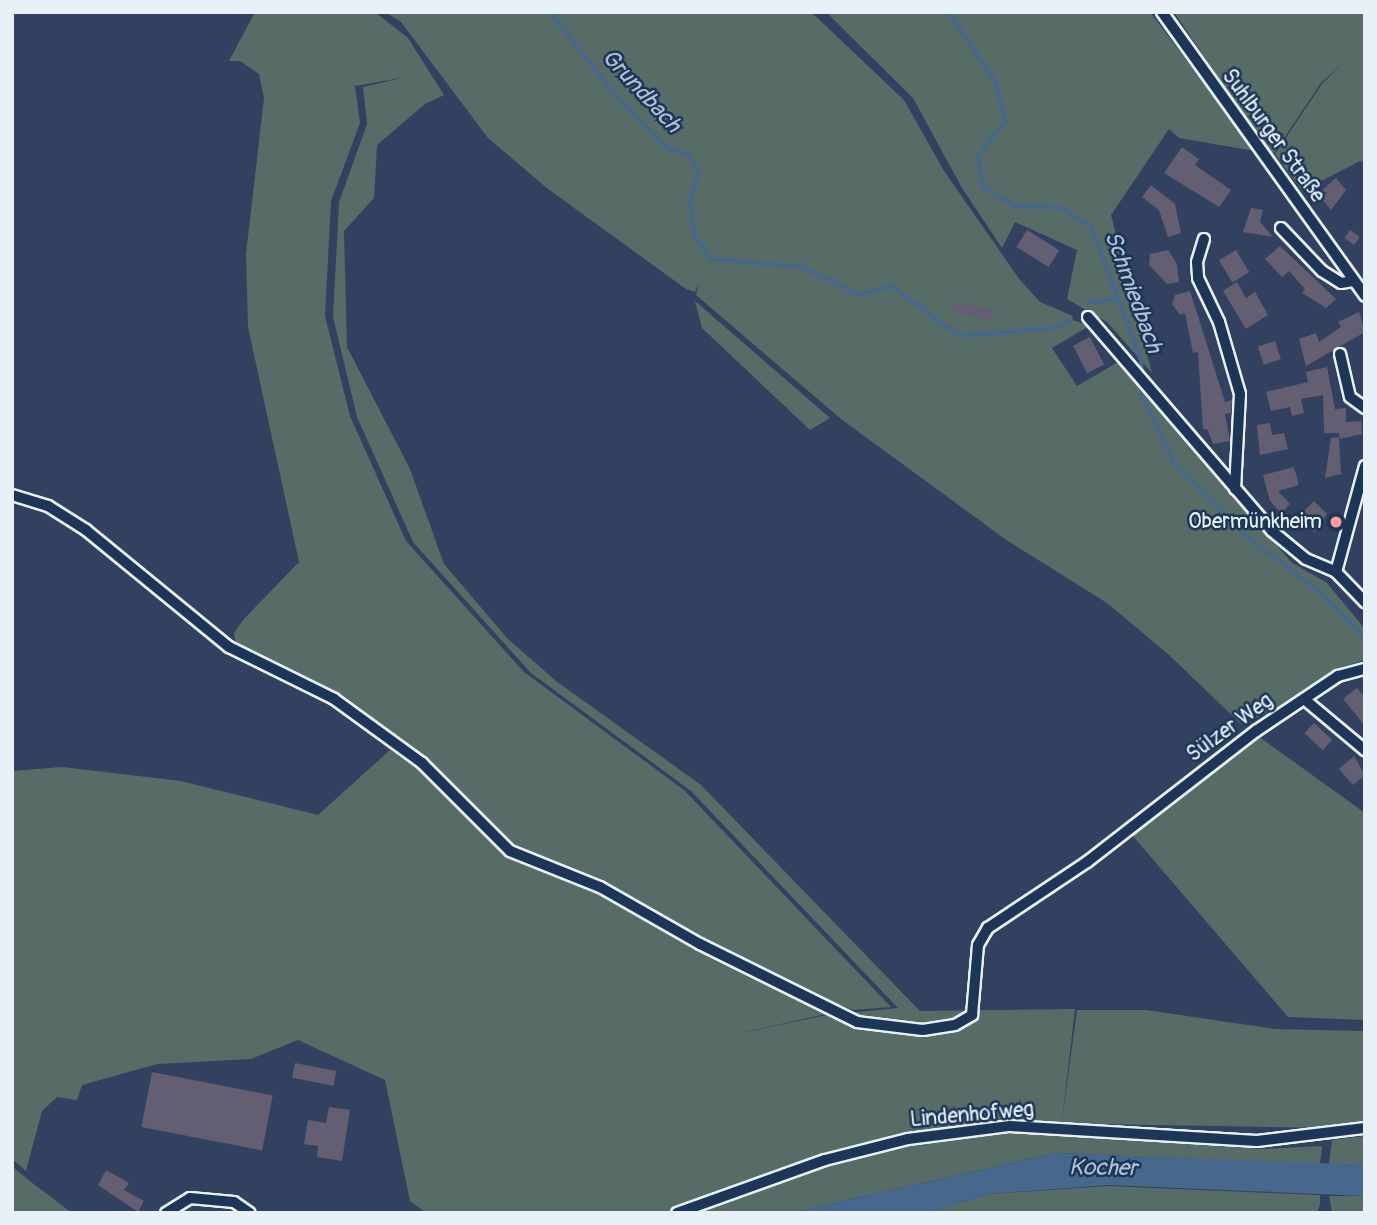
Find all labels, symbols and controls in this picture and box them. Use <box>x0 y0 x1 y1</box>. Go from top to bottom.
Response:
water label: Grundbach <box>596 44 686 138</box>
street label: Suhlburger Straße <box>1216 64 1330 208</box>
water label: Schmiedbach <box>1098 227 1168 357</box>
place label: Obermünkheim <box>1188 509 1322 535</box>
marker: Obermünkheim <box>1328 514 1344 530</box>
street label: Sülzer Weg <box>1182 688 1278 768</box>
street label: Lindenhofweg <box>909 1097 1035 1133</box>
water label: Kocher <box>1069 1154 1137 1182</box>

